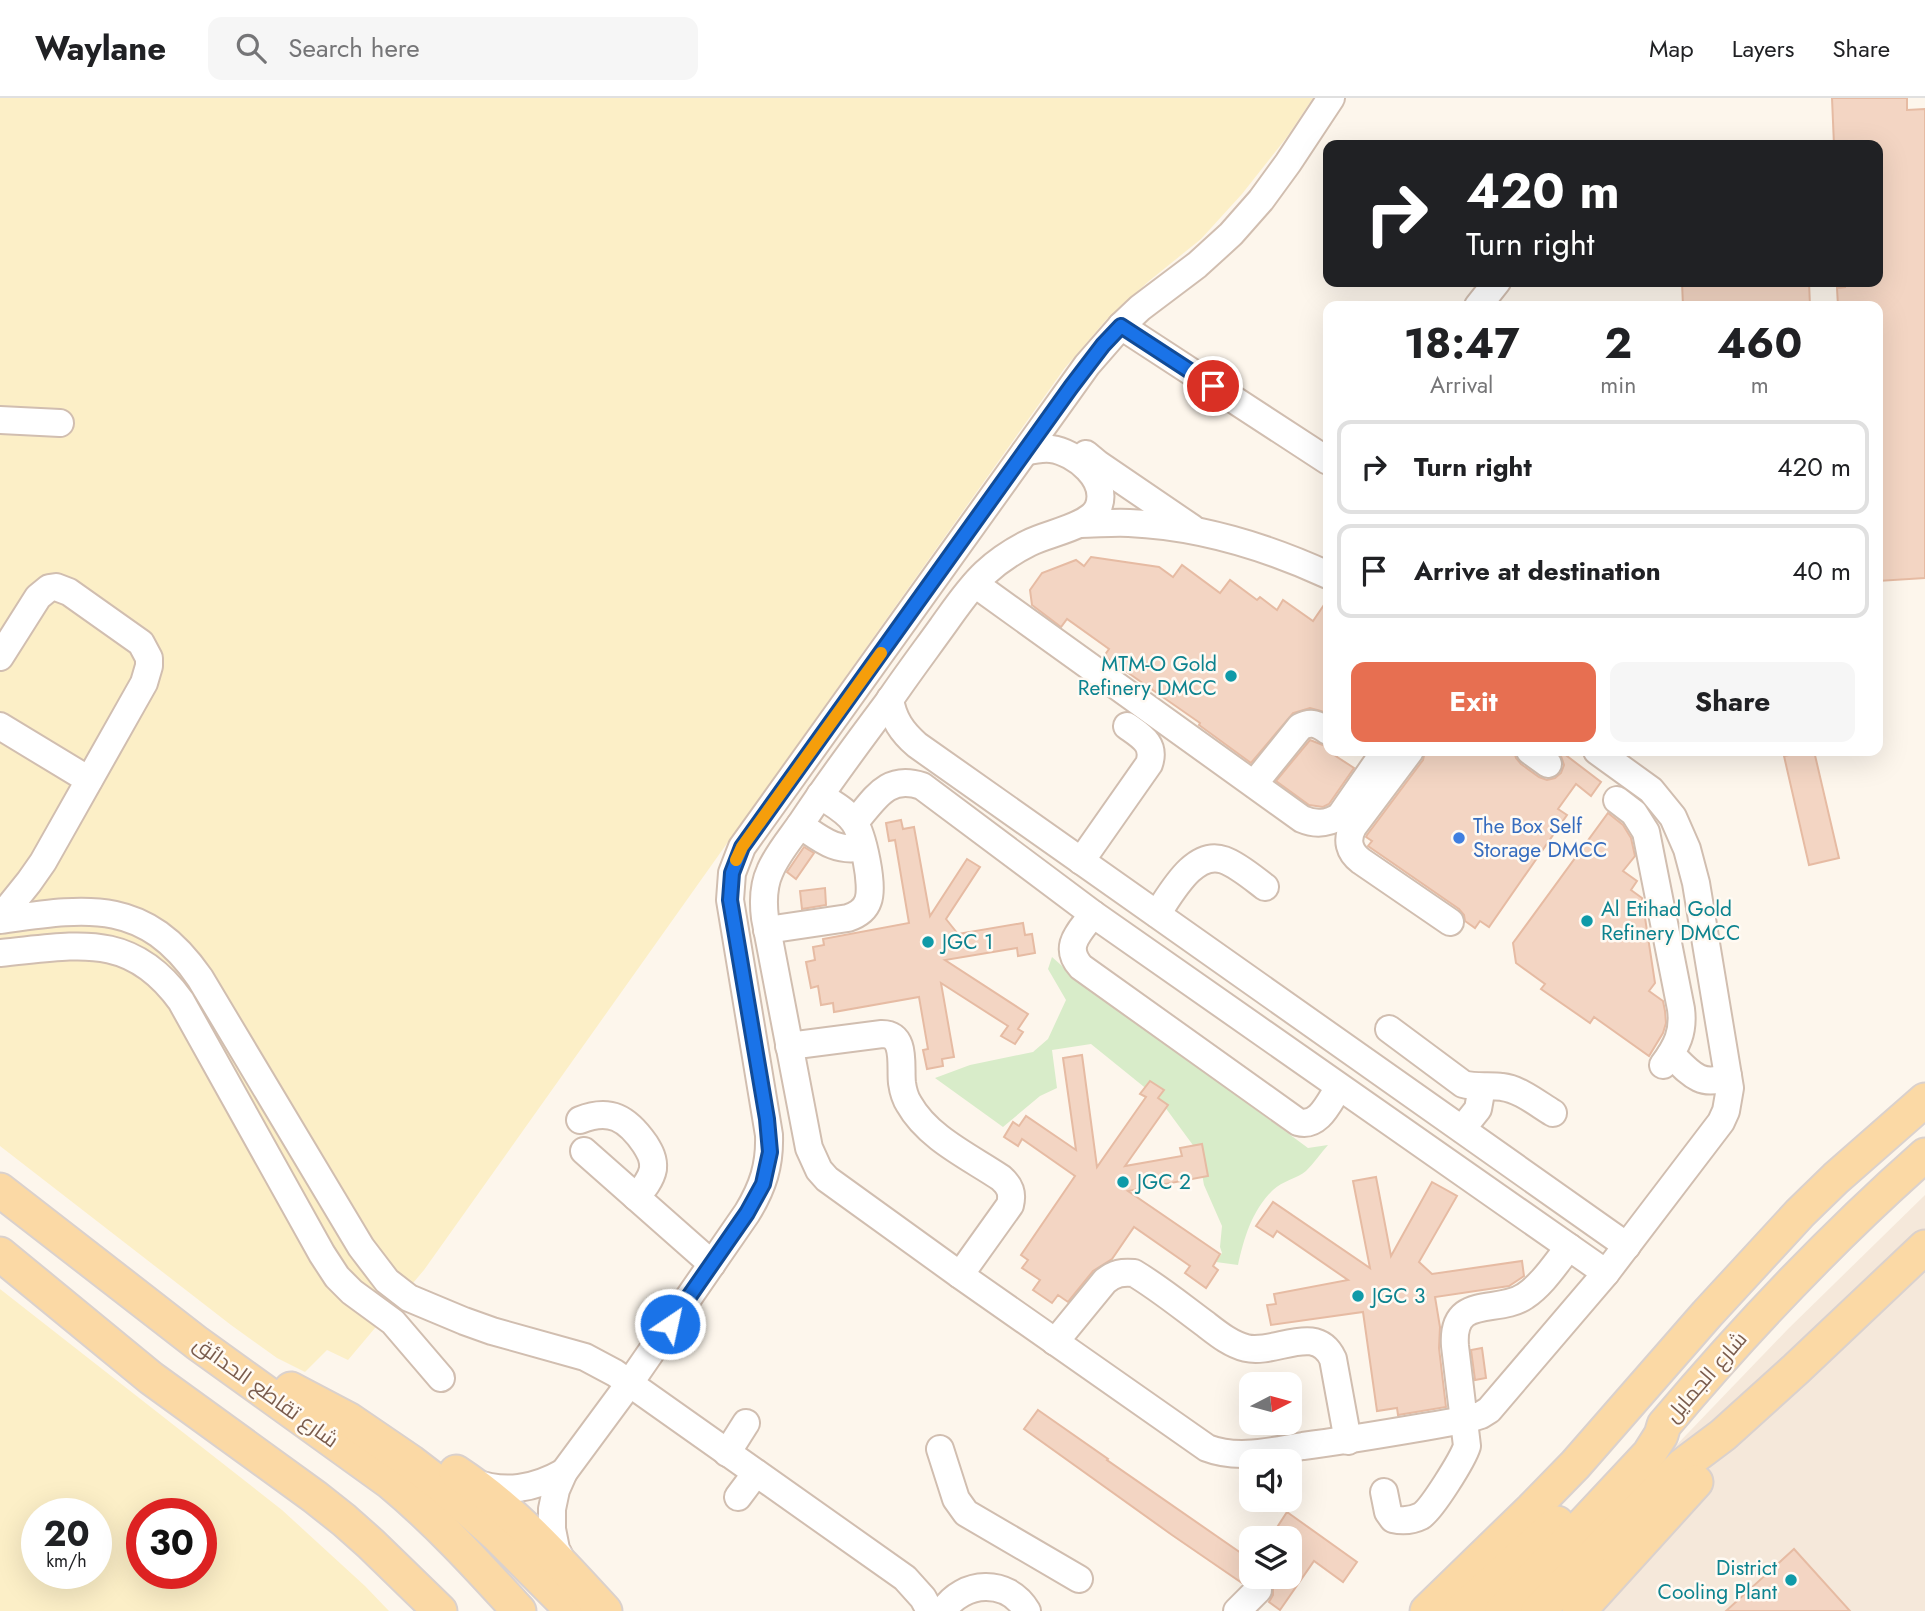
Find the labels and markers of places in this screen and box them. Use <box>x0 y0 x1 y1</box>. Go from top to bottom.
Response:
pin <box>1183 356 1243 416</box>
place label: MTM-O Gold Refinery DMCC <box>1078 649 1217 703</box>
marker: MTM-O Gold Refinery DMCC <box>1223 668 1239 684</box>
place label: The Box Self Storage DMCC <box>1473 811 1607 865</box>
marker: The Box Self Storage DMCC <box>1451 830 1467 846</box>
place label: Al Etihad Gold Refinery DMCC <box>1601 894 1740 948</box>
marker: Al Etihad Gold Refinery DMCC <box>1579 913 1595 929</box>
place label: JGC 1 <box>939 927 993 957</box>
marker: JGC 1 <box>920 934 936 950</box>
place label: JGC 2 <box>1134 1167 1191 1197</box>
marker: JGC 2 <box>1115 1174 1131 1190</box>
place label: JGC 3 <box>1369 1281 1425 1311</box>
marker: JGC 3 <box>1350 1288 1366 1304</box>
place label: District Cooling Plant <box>1658 1553 1777 1607</box>
marker: District Cooling Plant <box>1783 1572 1799 1588</box>

